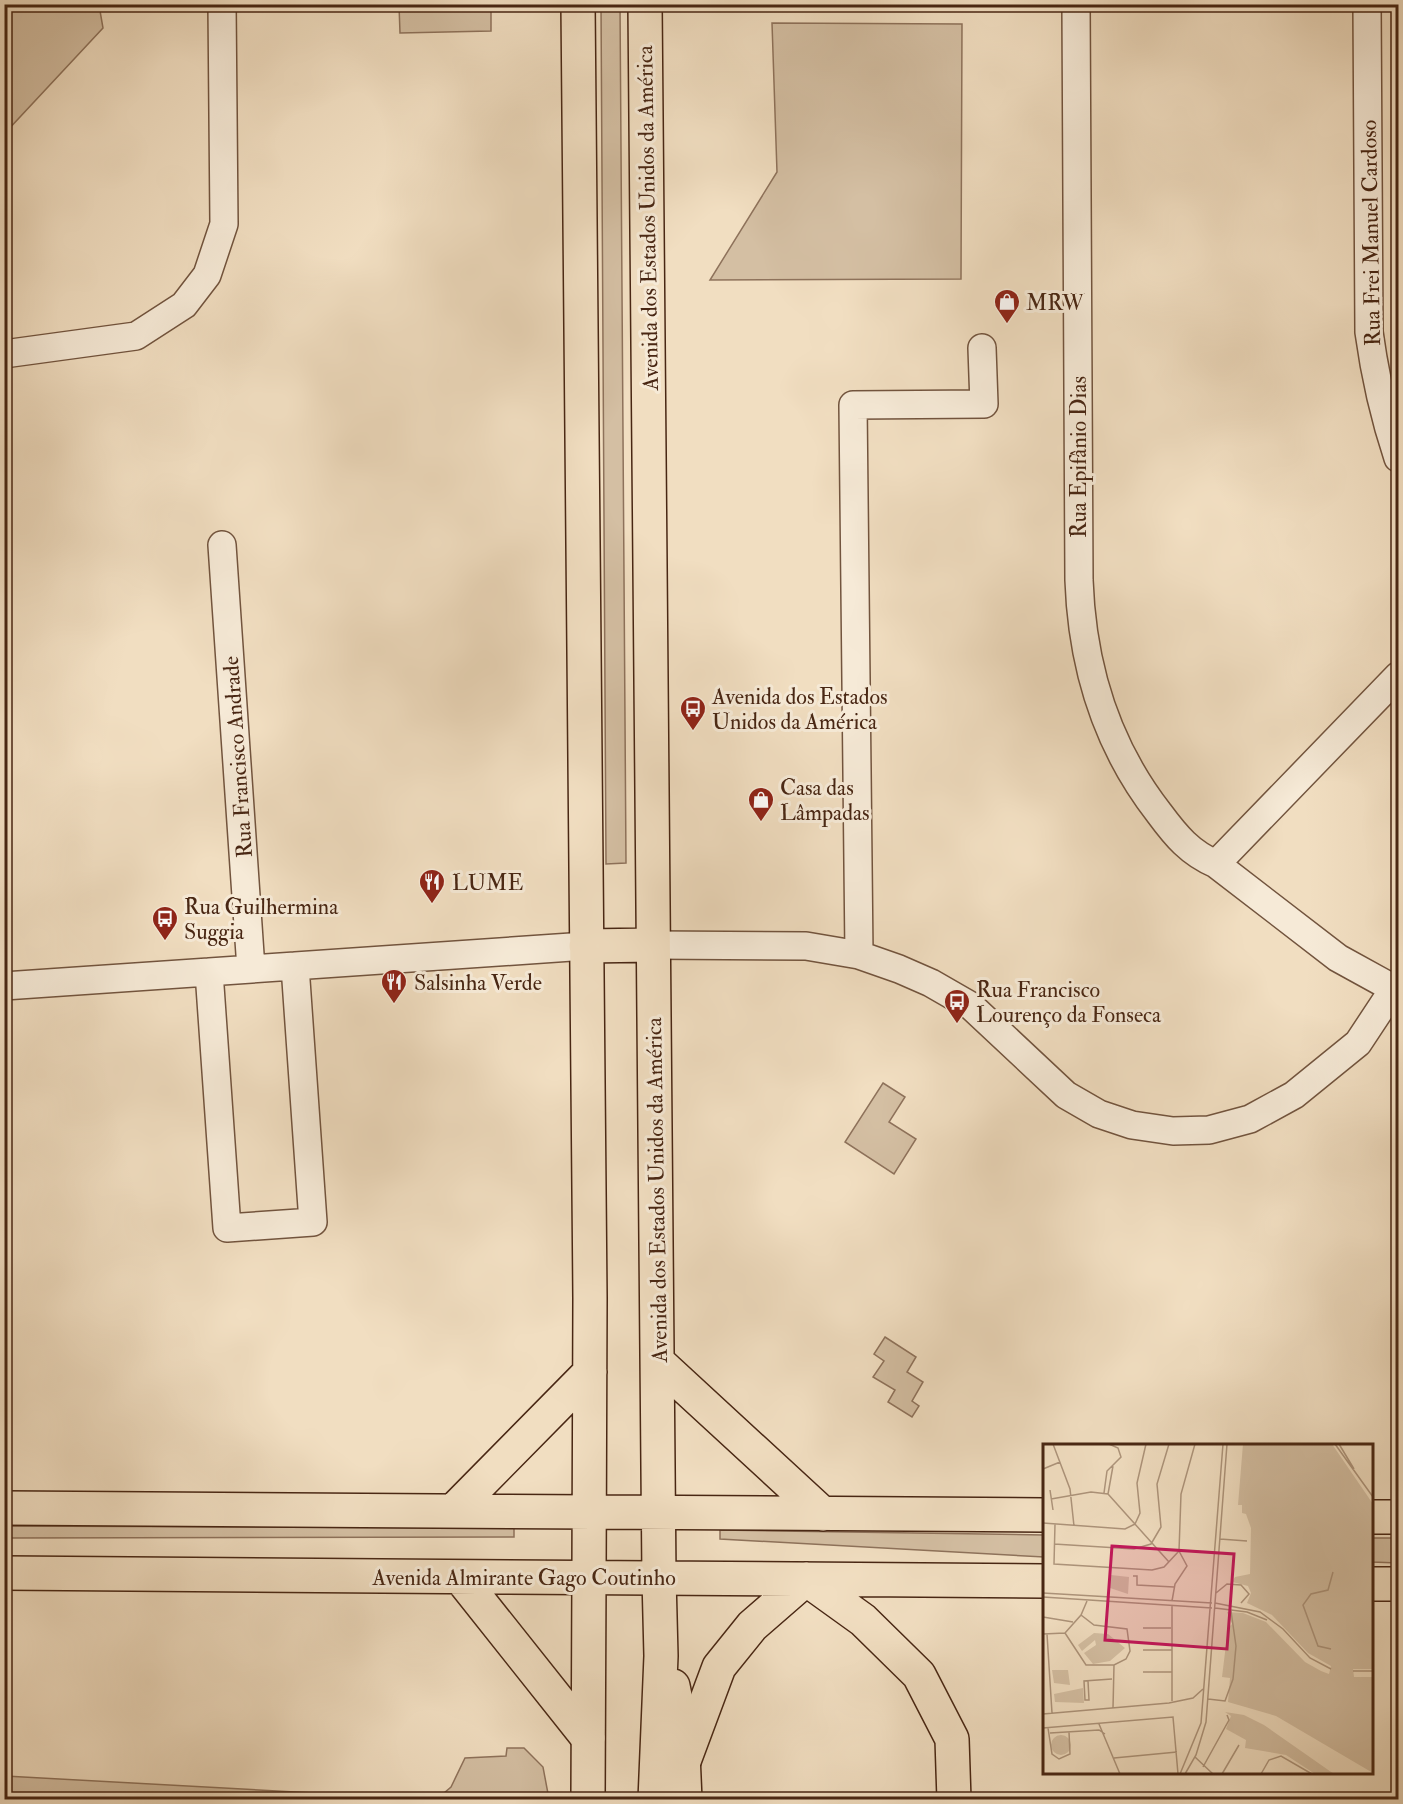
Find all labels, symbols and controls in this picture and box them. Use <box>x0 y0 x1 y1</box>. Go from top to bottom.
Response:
street label: Avenida dos Estados Unidos da América <box>631 44 665 392</box>
street label: Rua Frei Manuel Cardoso <box>1355 119 1387 346</box>
shop icon: MRW <box>992 287 1022 325</box>
place label: MRW <box>1026 289 1086 317</box>
street label: Rua Epifânio Dias <box>1065 376 1094 538</box>
street label: Rua Francisco Andrade <box>217 655 259 859</box>
place label: Avenida dos Estados Unidos da América <box>711 683 888 736</box>
bus stop icon: Avenida dos Estados Unidos da América <box>678 694 708 732</box>
place label: Casa das Lâmpadas <box>780 774 870 828</box>
shop icon: Casa das Lâmpadas <box>746 785 776 823</box>
restaurant icon: LUME <box>417 867 447 905</box>
place label: LUME <box>452 869 523 897</box>
place label: Rua Guilhermina Suggia <box>184 893 339 946</box>
bus stop icon: Rua Guilhermina Suggia <box>150 904 180 942</box>
restaurant icon: Salsinha Verde <box>379 967 409 1005</box>
place label: Salsinha Verde <box>414 969 542 997</box>
place label: Rua Francisco Lourenço da Fonseca <box>976 976 1162 1029</box>
bus stop icon: Rua Francisco Lourenço da Fonseca <box>942 987 972 1025</box>
street label: Avenida dos Estados Unidos da América <box>640 1016 674 1364</box>
inset map <box>1043 1444 1373 1774</box>
street label: Avenida Almirante Gago Coutinho <box>371 1564 676 1592</box>

